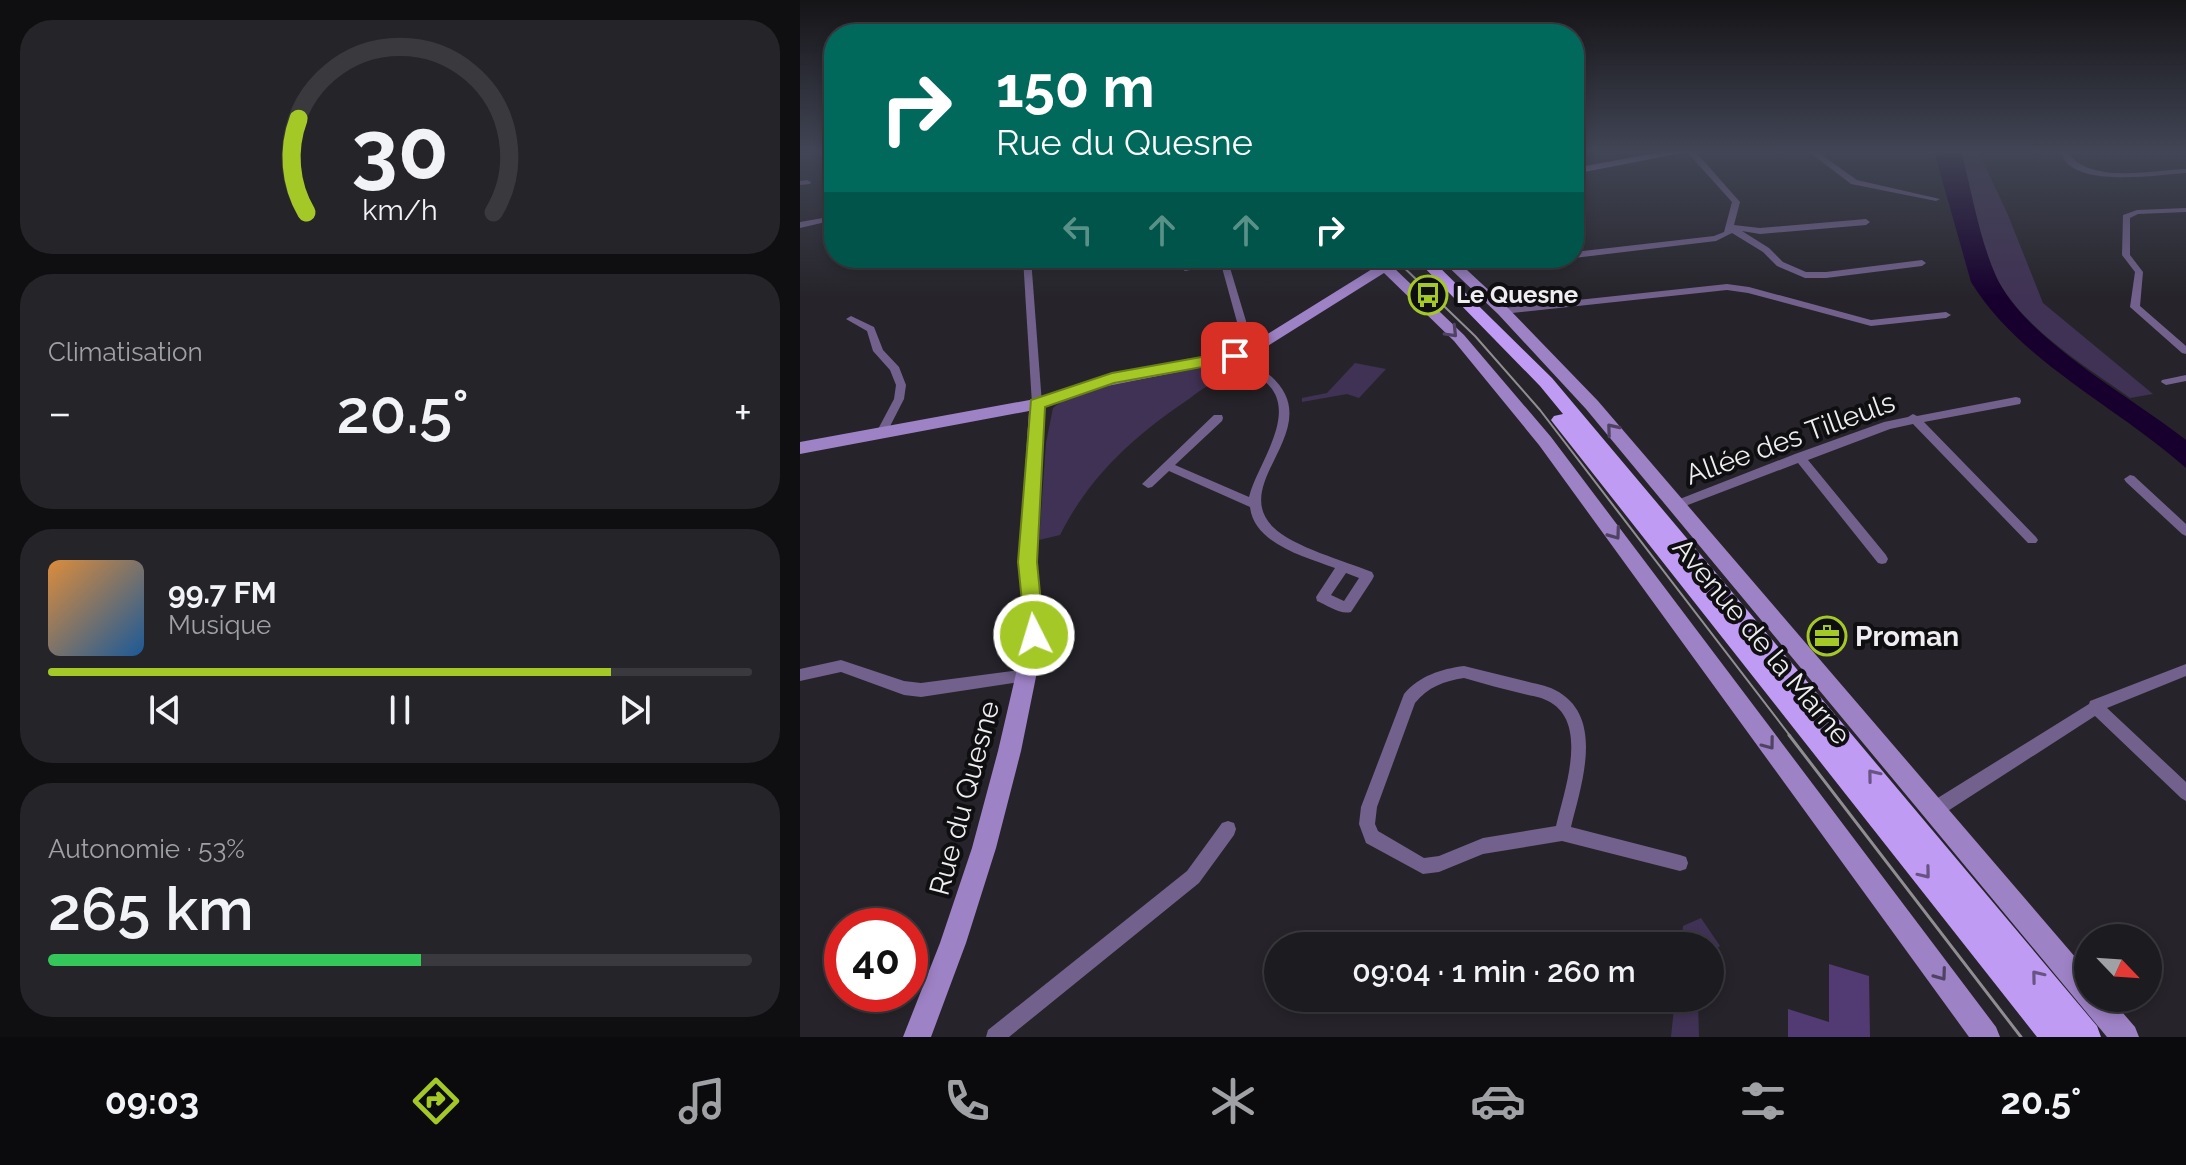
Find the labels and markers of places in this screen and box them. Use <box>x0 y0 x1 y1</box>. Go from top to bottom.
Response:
bus stop icon: Le Quesne <box>1407 274 1449 316</box>
place label: Le Quesne <box>1456 280 1578 309</box>
pin <box>1201 322 1269 390</box>
office icon: Proman <box>1806 615 1848 657</box>
place label: Proman <box>1855 620 1959 653</box>

